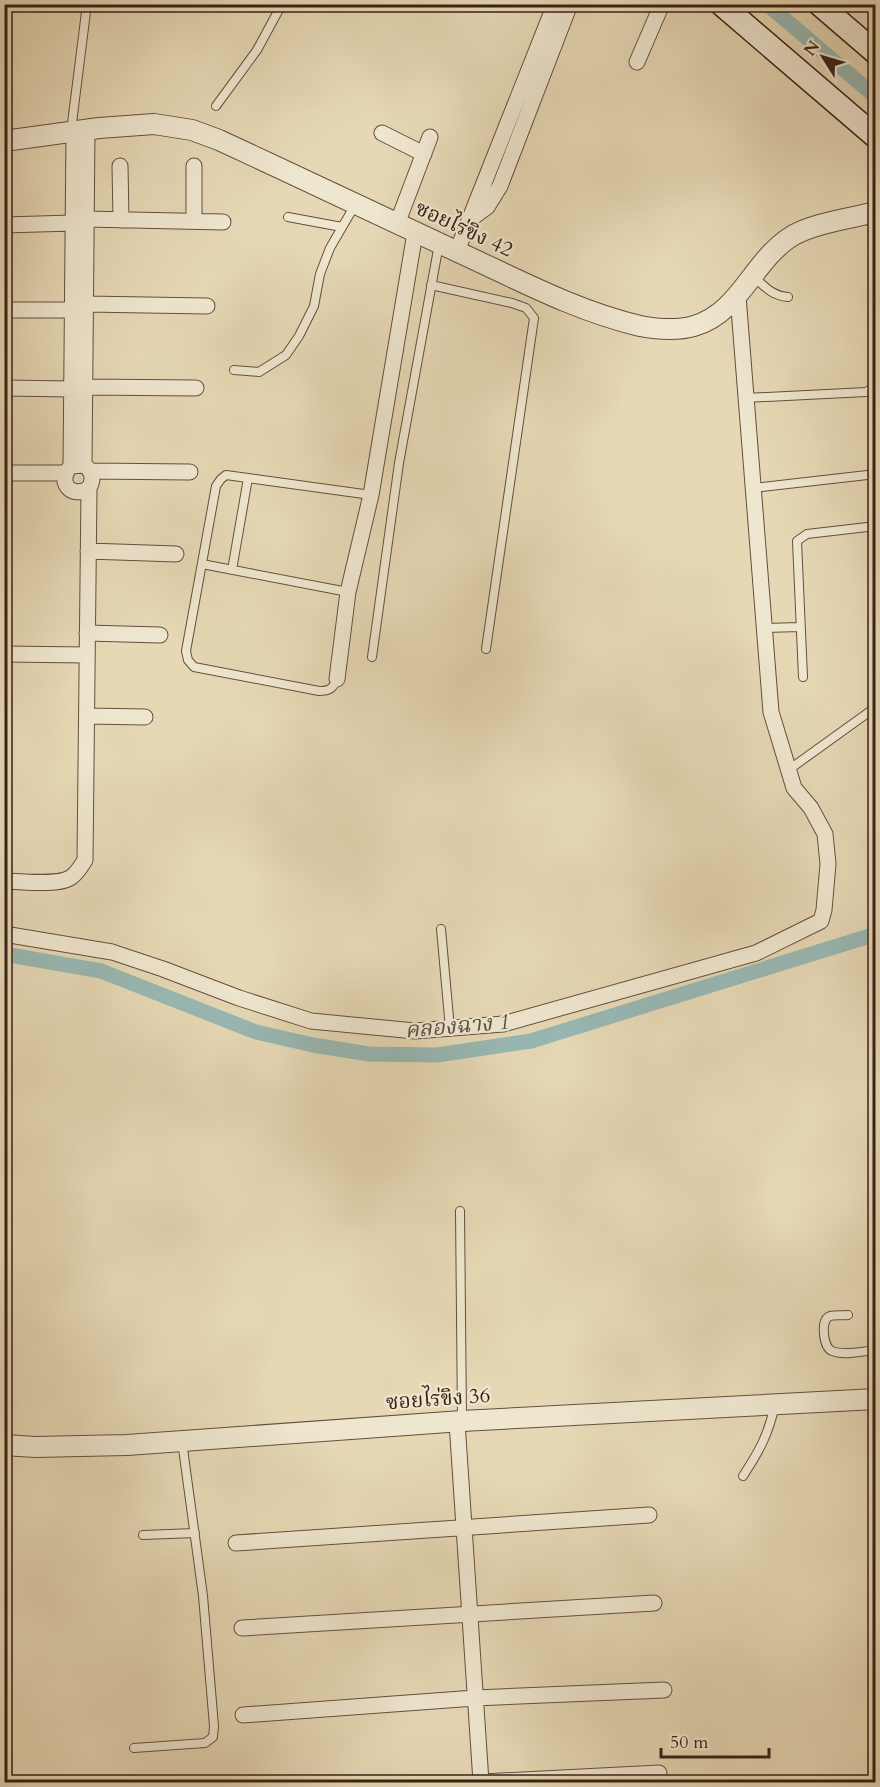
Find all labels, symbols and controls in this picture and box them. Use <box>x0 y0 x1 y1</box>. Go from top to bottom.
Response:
north arrow <box>793 27 853 87</box>
text: N <box>799 36 825 61</box>
street label: ซอยไร่ขิง 42 <box>410 193 518 264</box>
water label: คลองฉาง 1 <box>404 1006 510 1046</box>
street label: ซอยไร่ขิง 36 <box>385 1380 491 1417</box>
scale bar <box>661 1721 769 1759</box>
text: 50 m <box>670 1730 709 1755</box>

